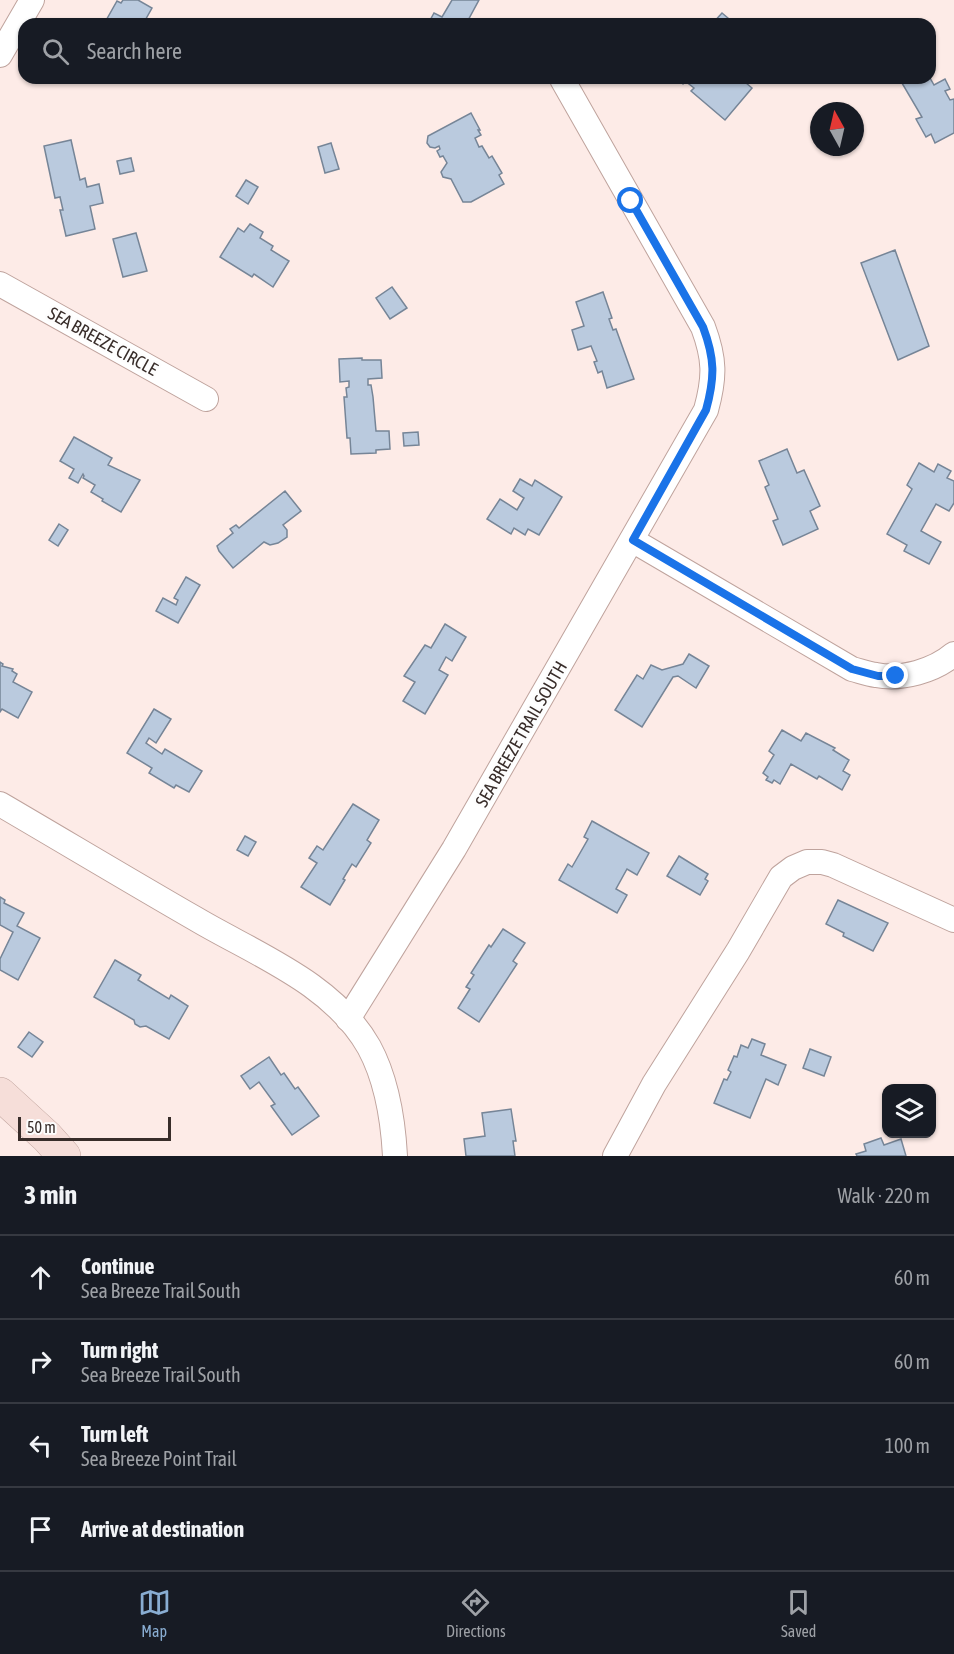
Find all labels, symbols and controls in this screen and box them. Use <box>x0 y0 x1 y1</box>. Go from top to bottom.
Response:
search box <box>18 18 936 84</box>
icon: search <box>39 35 72 68</box>
text: Search here <box>87 38 182 64</box>
north arrow <box>810 102 864 156</box>
route start <box>617 187 643 213</box>
street label: SEA BREEZE CIRCLE <box>45 302 162 380</box>
street label: SEA BREEZE TRAIL SOUTH <box>471 658 571 810</box>
route end <box>882 662 908 688</box>
map controls <box>882 1084 936 1138</box>
button: layers <box>882 1084 936 1138</box>
scale bar <box>18 1114 171 1142</box>
text: 50 m <box>27 1118 56 1136</box>
text: 3 min <box>24 1180 77 1210</box>
text: Walk · 220 m <box>838 1184 930 1207</box>
text: Continue <box>81 1253 155 1279</box>
icon: ahead <box>24 1261 57 1294</box>
text: 60 m <box>894 1266 930 1289</box>
text: Sea Breeze Trail South <box>81 1279 241 1302</box>
text: Turn right <box>81 1337 158 1363</box>
icon: right <box>24 1345 57 1378</box>
text: 60 m <box>894 1350 930 1373</box>
text: Sea Breeze Trail South <box>81 1363 241 1386</box>
text: Turn left <box>81 1421 148 1447</box>
icon: left <box>24 1429 57 1462</box>
text: 100 m <box>885 1434 930 1457</box>
text: Sea Breeze Point Trail <box>81 1447 237 1470</box>
icon: arrive <box>24 1513 57 1546</box>
text: Arrive at destination <box>81 1516 244 1542</box>
tab: Map <box>138 1586 171 1640</box>
tab: Directions <box>446 1586 506 1640</box>
tab: Saved <box>781 1586 816 1640</box>

